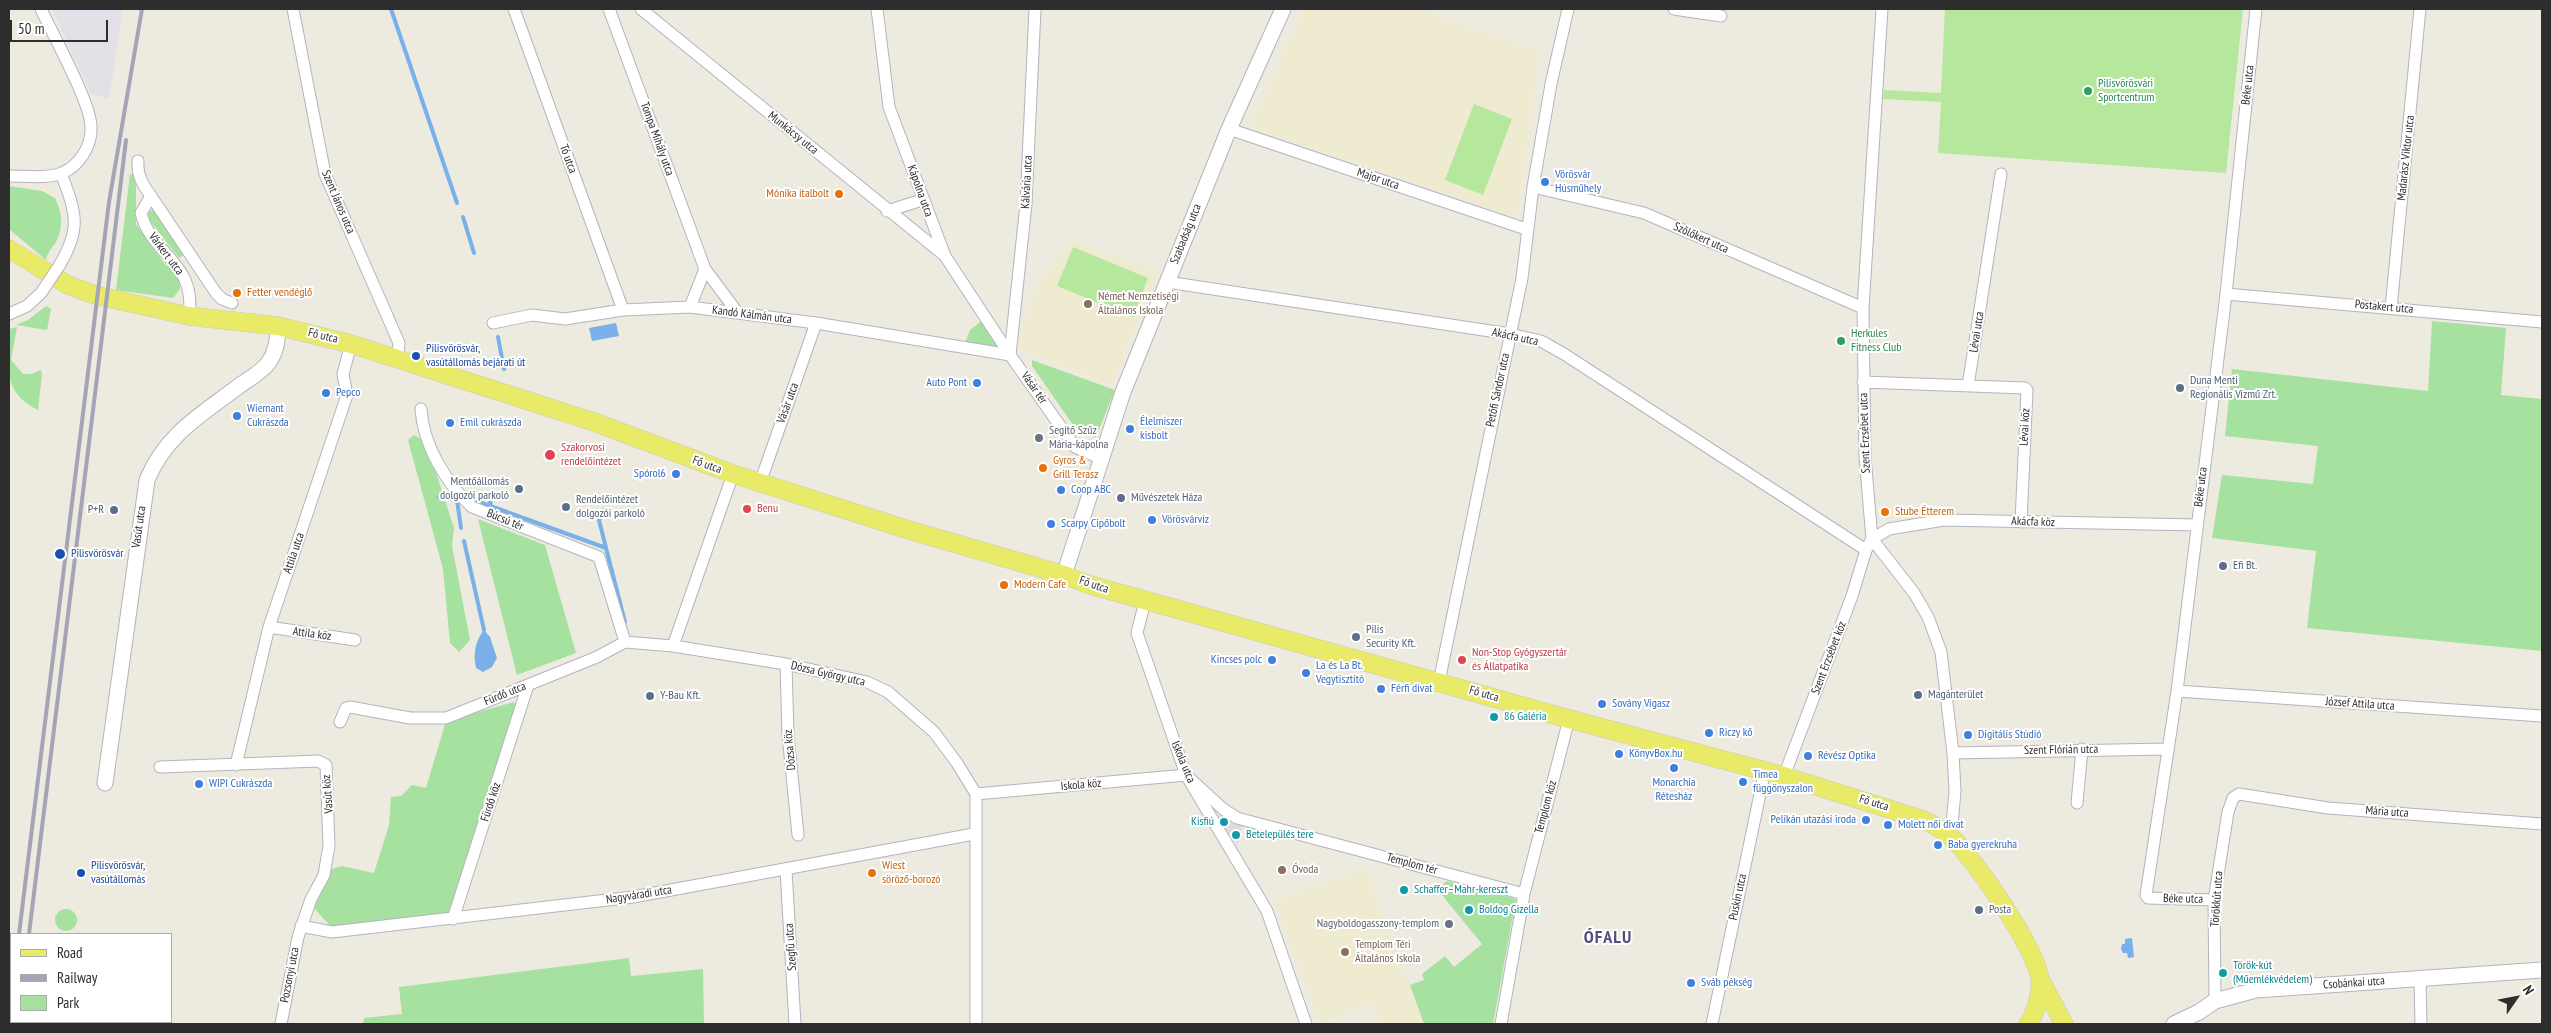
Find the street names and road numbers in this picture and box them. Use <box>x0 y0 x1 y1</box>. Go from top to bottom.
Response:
street label: Béke utca <box>2239 64 2257 106</box>
street label: Tompa Mihály utca <box>637 100 677 178</box>
street label: Munkácsy utca <box>765 108 821 158</box>
street label: Madarász Viktor utca <box>2394 114 2418 202</box>
street label: Tó utca <box>556 143 580 175</box>
street label: Kálvária utca <box>1018 155 1036 209</box>
street label: Kápolna utca <box>904 163 936 219</box>
street label: Major utca <box>1355 165 1401 193</box>
street label: Szent János utca <box>318 168 358 236</box>
street label: Szabadság utca <box>1167 202 1205 266</box>
street label: Szőlőkert utca <box>1671 219 1731 257</box>
street label: Várkert utca <box>145 230 187 278</box>
street label: Postakert utca <box>2354 297 2414 317</box>
street label: Kandó Kálmán utca <box>711 303 793 327</box>
street label: Lévai utca <box>1967 310 1987 354</box>
street label: Fő utca <box>307 325 339 347</box>
street label: Akácfa utca <box>1490 325 1540 349</box>
street label: Petőfi Sándor utca <box>1483 352 1513 428</box>
street label: Vásár tér <box>1018 369 1050 407</box>
street label: Vásár utca <box>774 381 802 425</box>
street label: Szent Erzsébet utca <box>1856 392 1874 474</box>
street label: Lévai köz <box>2017 408 2033 446</box>
street label: Fő utca <box>690 453 724 477</box>
street label: Béke utca <box>2191 466 2211 508</box>
street label: Vasút utca <box>129 505 149 549</box>
street label: Búcsú tér <box>485 506 525 534</box>
street label: Akácfa köz <box>2011 514 2055 530</box>
street label: Attila utca <box>280 531 308 575</box>
street label: Fő utca <box>1077 573 1111 597</box>
street label: Szent Erzsébet köz <box>1808 619 1850 697</box>
street label: Attila köz <box>292 624 332 644</box>
street label: Dózsa György utca <box>790 658 866 690</box>
street label: Fürdő utca <box>482 679 528 709</box>
street label: Fő utca <box>1468 683 1500 705</box>
street label: József Attila utca <box>2325 694 2395 714</box>
street label: Dózsa köz <box>781 729 799 771</box>
street label: Iskola utca <box>1168 739 1198 785</box>
street label: Szent Flórián utca <box>2024 742 2098 758</box>
street label: Vasút köz <box>319 774 337 814</box>
street label: Iskola köz <box>1060 776 1102 794</box>
street label: Templom köz <box>1532 779 1560 835</box>
street label: Fürdő köz <box>478 781 504 823</box>
street label: Fő utca <box>1857 792 1891 814</box>
street label: Mária utca <box>2365 803 2409 821</box>
street label: Templom tér <box>1385 850 1439 878</box>
street label: Törökkút utca <box>2208 871 2226 927</box>
street label: Puskin utca <box>1726 873 1750 921</box>
street label: Nagyváradi utca <box>605 883 673 907</box>
street label: Béke utca <box>2163 891 2203 907</box>
street label: Szegfű utca <box>782 923 800 971</box>
street label: Pozsonyi utca <box>278 946 302 1004</box>
street label: Csobánkai utca <box>2323 974 2385 992</box>

